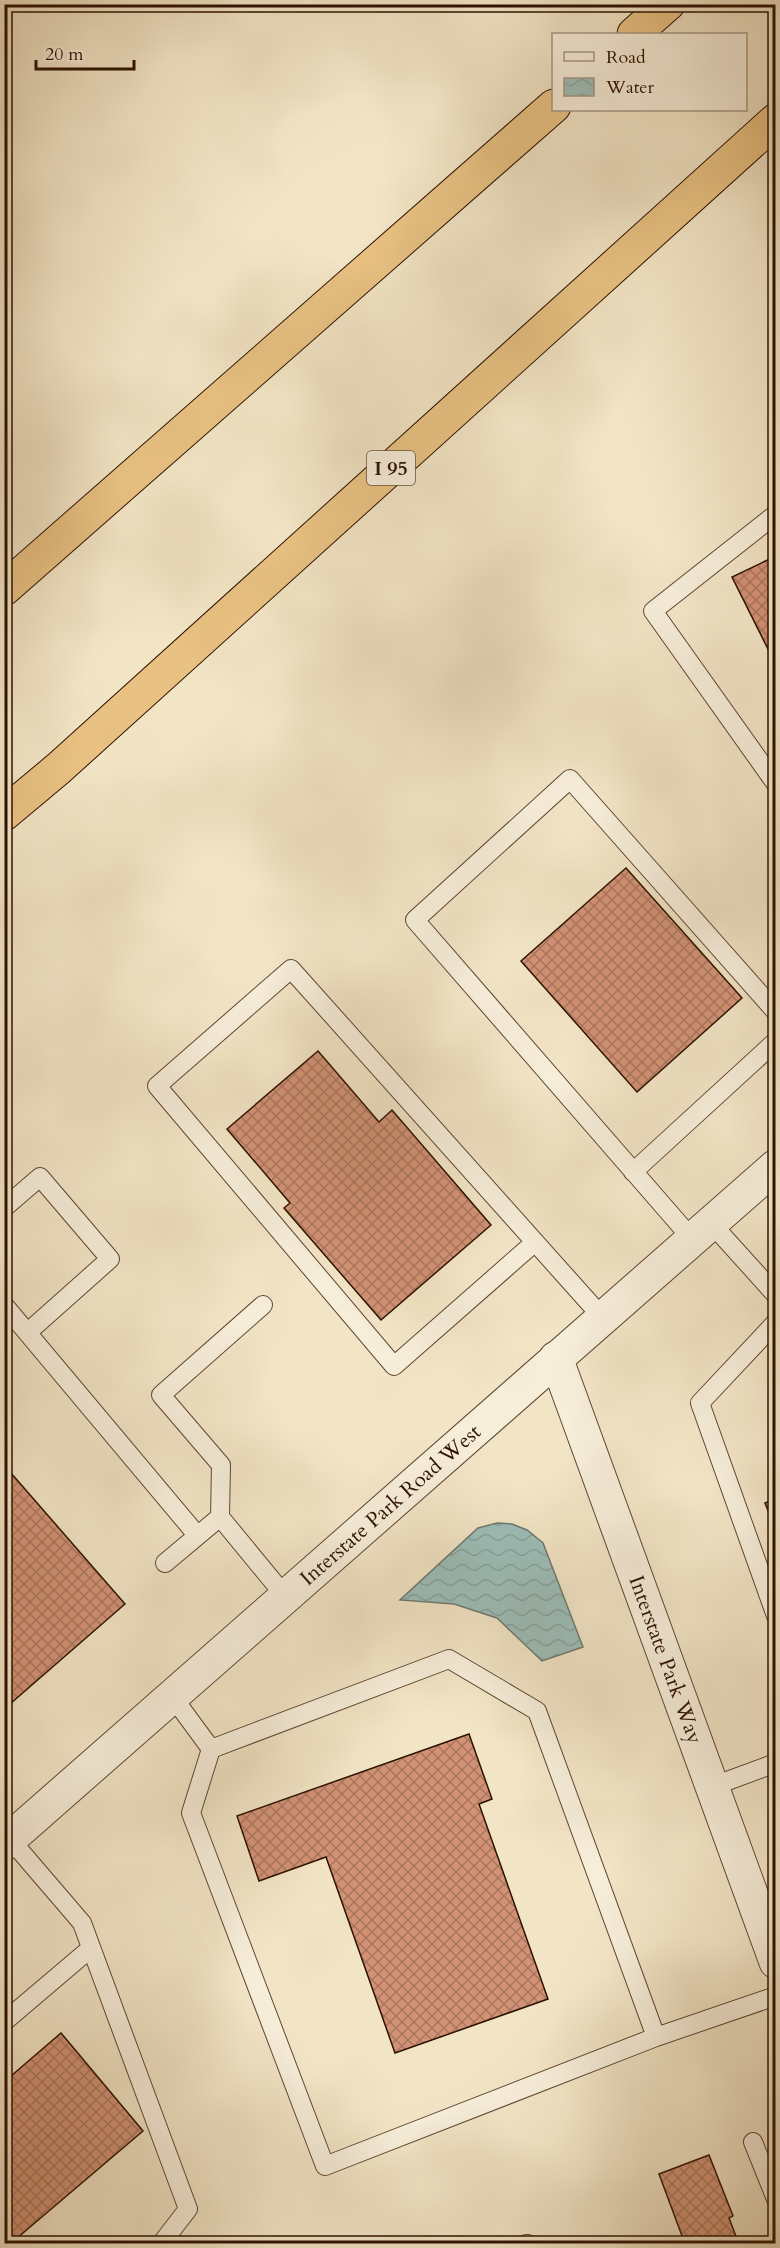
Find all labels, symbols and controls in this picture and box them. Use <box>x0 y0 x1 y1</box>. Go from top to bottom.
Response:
scale bar <box>36 33 134 71</box>
legend <box>552 33 747 111</box>
text: 20 m <box>45 42 84 67</box>
text: Road <box>606 45 646 70</box>
text: Water <box>605 75 655 100</box>
road number: I 95 <box>367 451 415 485</box>
street label: Interstate Park Road West <box>294 1418 487 1593</box>
street label: Interstate Park Way <box>621 1572 709 1748</box>

